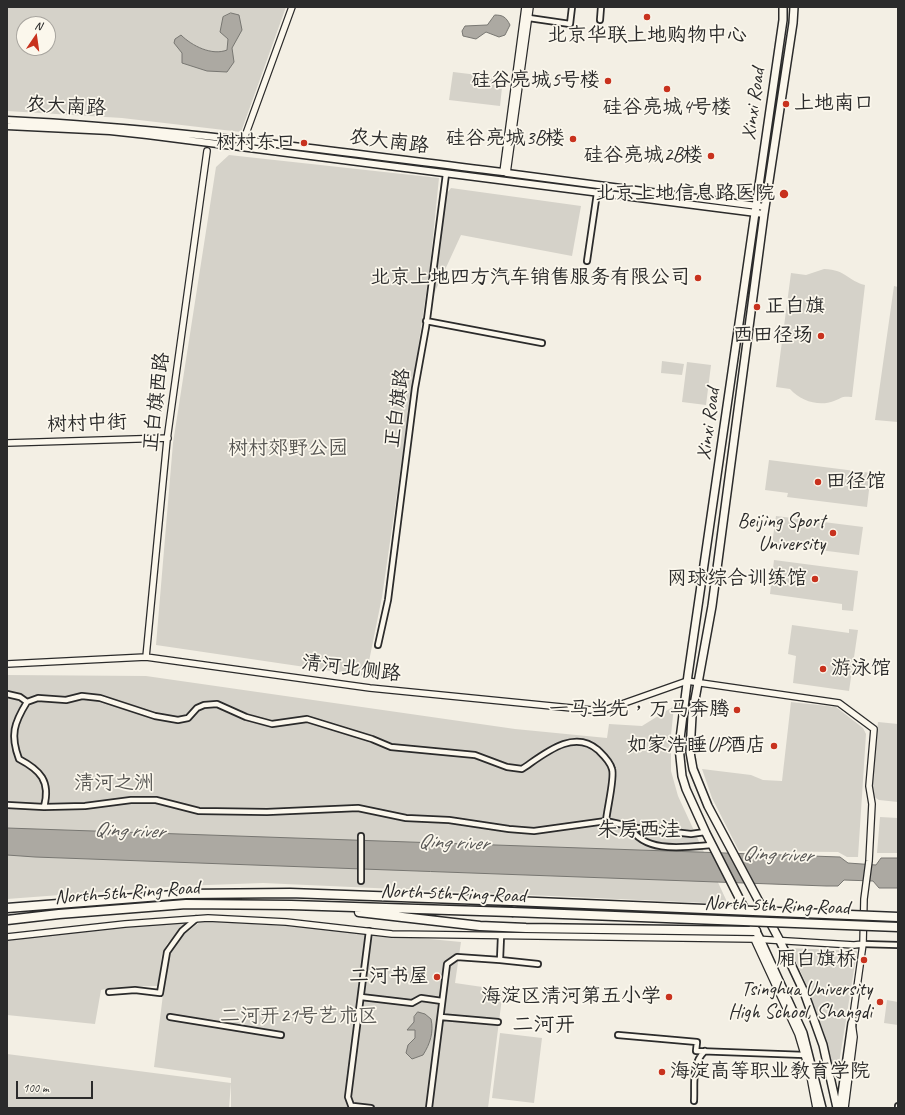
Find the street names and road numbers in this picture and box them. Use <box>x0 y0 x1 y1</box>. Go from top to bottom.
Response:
street label: Xinxi Road <box>737 67 771 141</box>
street label: 农大南路 <box>25 93 107 121</box>
street label: 农大南路 <box>348 125 430 159</box>
street label: 正白旗西路 <box>139 351 175 453</box>
street label: 正白旗路 <box>381 367 415 449</box>
street label: Xinxi Road <box>692 387 726 461</box>
street label: 树村中街 <box>47 411 127 437</box>
street label: 清河北侧路 <box>300 651 402 687</box>
street label: North 5th Ring Road <box>54 876 200 910</box>
street label: North 5th Ring Road <box>380 879 526 909</box>
street label: North 5th Ring Road <box>704 891 850 921</box>

